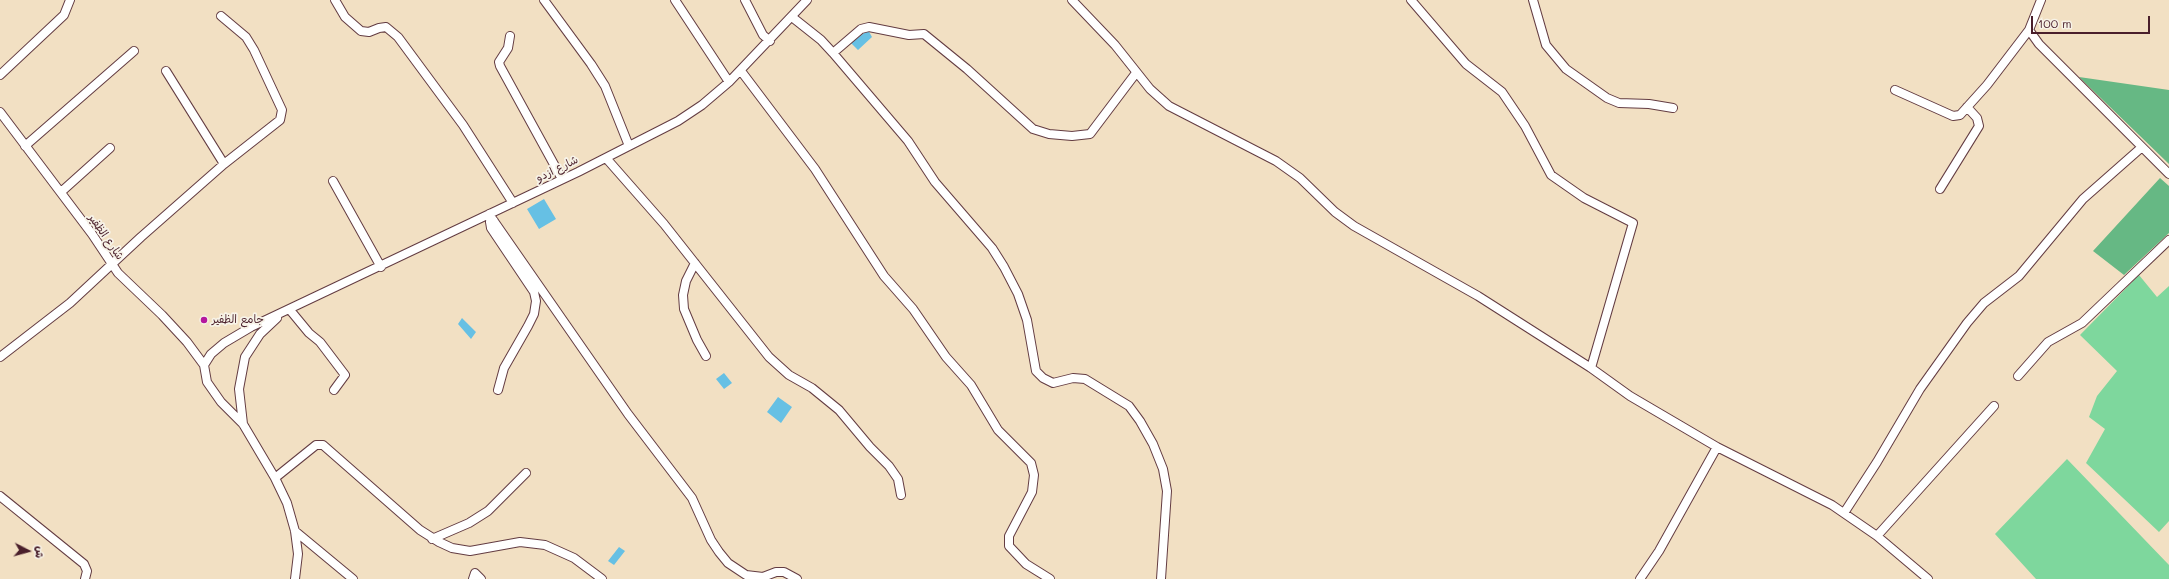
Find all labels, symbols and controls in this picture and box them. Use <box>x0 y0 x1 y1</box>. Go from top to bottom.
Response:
scale bar <box>2033 8 2152 34</box>
text: 100 m <box>2038 15 2072 31</box>
street label: شارع ازدو <box>534 153 580 185</box>
street label: شارع الظفير <box>86 212 126 262</box>
place label: جامع الظفير <box>212 313 264 327</box>
marker: جامع الظفير <box>199 315 209 325</box>
north arrow <box>8 531 48 571</box>
text: ش <box>32 545 49 559</box>

